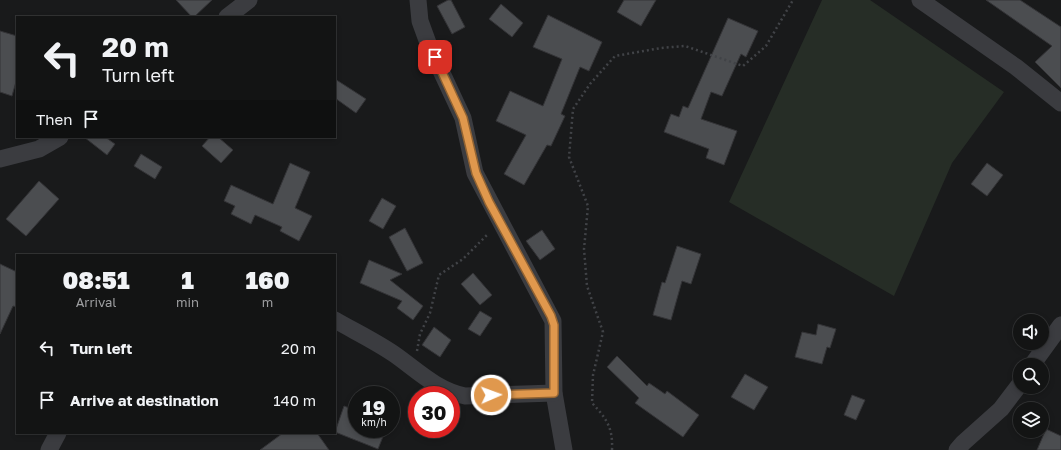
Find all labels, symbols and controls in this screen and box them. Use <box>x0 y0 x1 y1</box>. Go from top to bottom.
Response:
text: 20 m <box>102 30 169 63</box>
icon: left <box>36 32 88 84</box>
pin <box>418 40 452 74</box>
icon: arrive <box>424 46 446 68</box>
text: Turn left <box>102 64 175 86</box>
icon: arrive <box>80 108 102 130</box>
text: Then <box>36 110 72 128</box>
text: 08:51 <box>62 265 130 294</box>
text: 1 <box>181 265 194 294</box>
text: 160 <box>245 265 290 294</box>
text: Arrival <box>76 294 116 310</box>
text: min <box>176 294 199 310</box>
text: m <box>262 294 273 310</box>
map controls <box>1013 314 1049 438</box>
button: sound <box>1013 314 1049 350</box>
icon: left <box>36 337 58 359</box>
text: Turn left <box>70 339 132 357</box>
text: 20 m <box>281 339 316 357</box>
button: search <box>1013 358 1049 394</box>
position arrow <box>470 374 512 416</box>
speed limit sign: 30 <box>408 386 460 438</box>
icon: arrive <box>36 389 58 411</box>
text: Arrive at destination <box>70 391 219 409</box>
text: 140 m <box>273 391 316 409</box>
text: 19 <box>362 395 385 419</box>
button: layers <box>1013 402 1049 438</box>
text: km/h <box>361 416 387 428</box>

